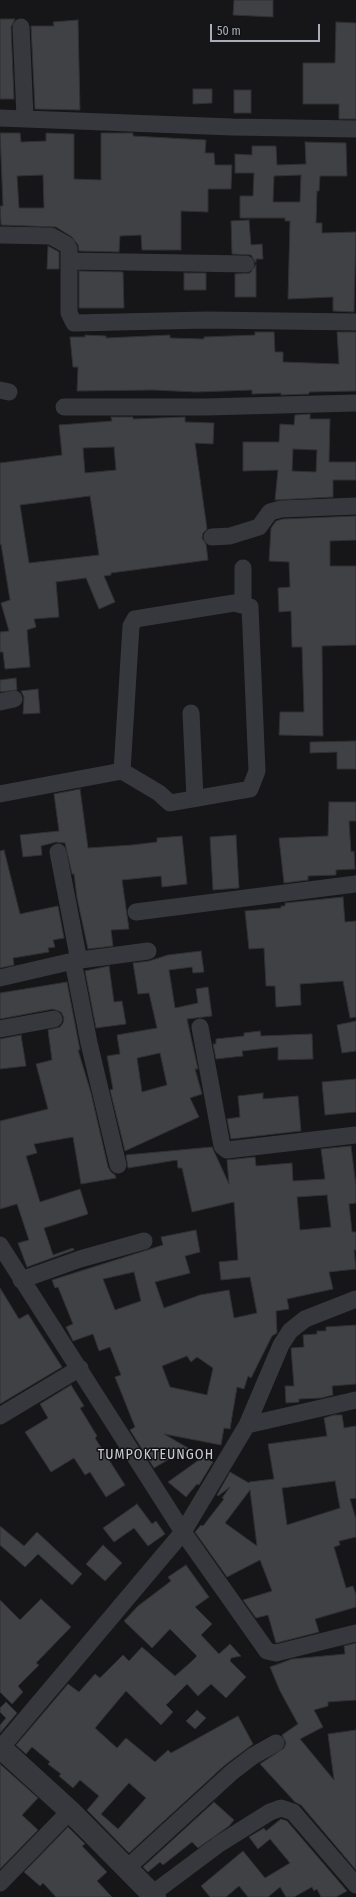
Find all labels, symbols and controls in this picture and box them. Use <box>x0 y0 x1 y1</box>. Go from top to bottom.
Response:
scale bar <box>212 16 322 42</box>
text: 50 m <box>217 24 241 38</box>
district label: TUMPOKTEUNGOH <box>98 1447 214 1463</box>

